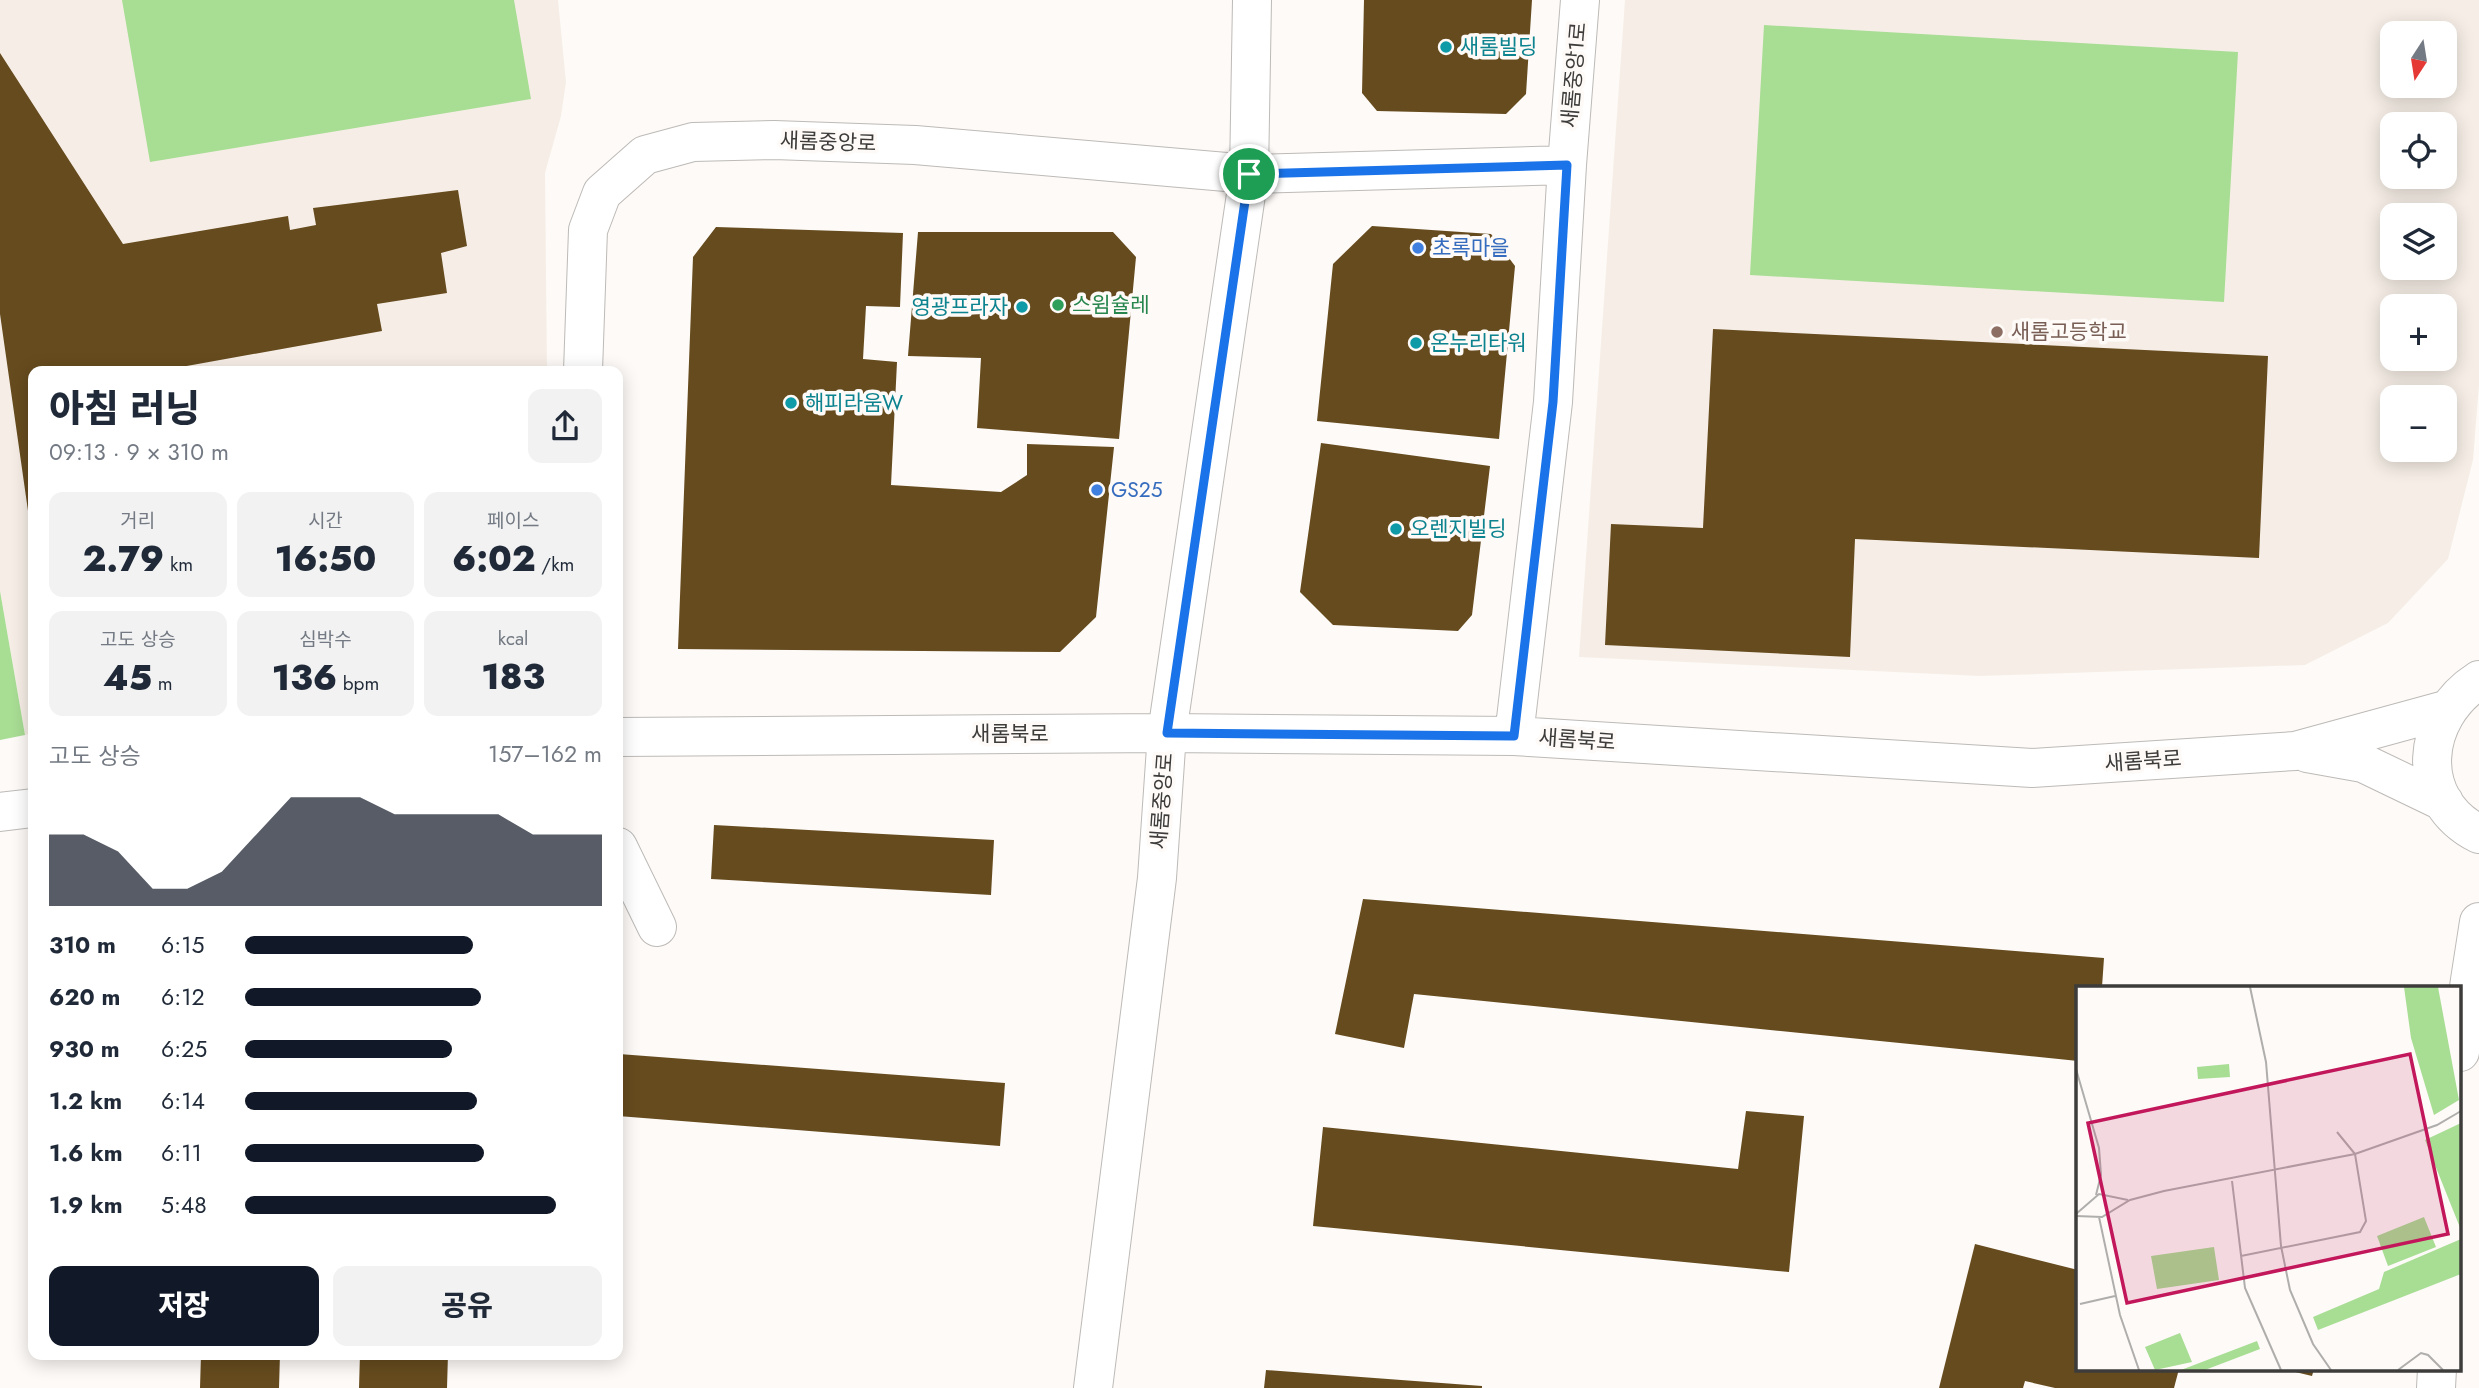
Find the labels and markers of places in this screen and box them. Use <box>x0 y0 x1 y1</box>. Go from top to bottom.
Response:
place label: 새롬빌딩 <box>1460 32 1537 62</box>
marker: 새롬빌딩 <box>1438 39 1454 55</box>
pin <box>1219 144 1279 204</box>
place label: 초록마을 <box>1432 233 1509 263</box>
marker: 초록마을 <box>1410 240 1426 256</box>
place label: 스윔슐레 <box>1072 290 1149 320</box>
place label: 영광프라자 <box>911 292 1008 322</box>
marker: 스윔슐레 <box>1050 297 1066 313</box>
marker: 영광프라자 <box>1014 299 1030 315</box>
place label: 새롬고등학교 <box>2011 317 2127 347</box>
marker: 새롬고등학교 <box>1989 324 2005 340</box>
place label: 온누리타워 <box>1430 328 1527 358</box>
marker: 온누리타워 <box>1408 335 1424 351</box>
place label: 해피라움W <box>805 388 903 418</box>
marker: 해피라움W <box>783 395 799 411</box>
place label: GS25 <box>1111 475 1163 505</box>
marker: GS25 <box>1089 482 1105 498</box>
place label: 오렌지빌딩 <box>1410 514 1507 544</box>
marker: 오렌지빌딩 <box>1388 521 1404 537</box>

